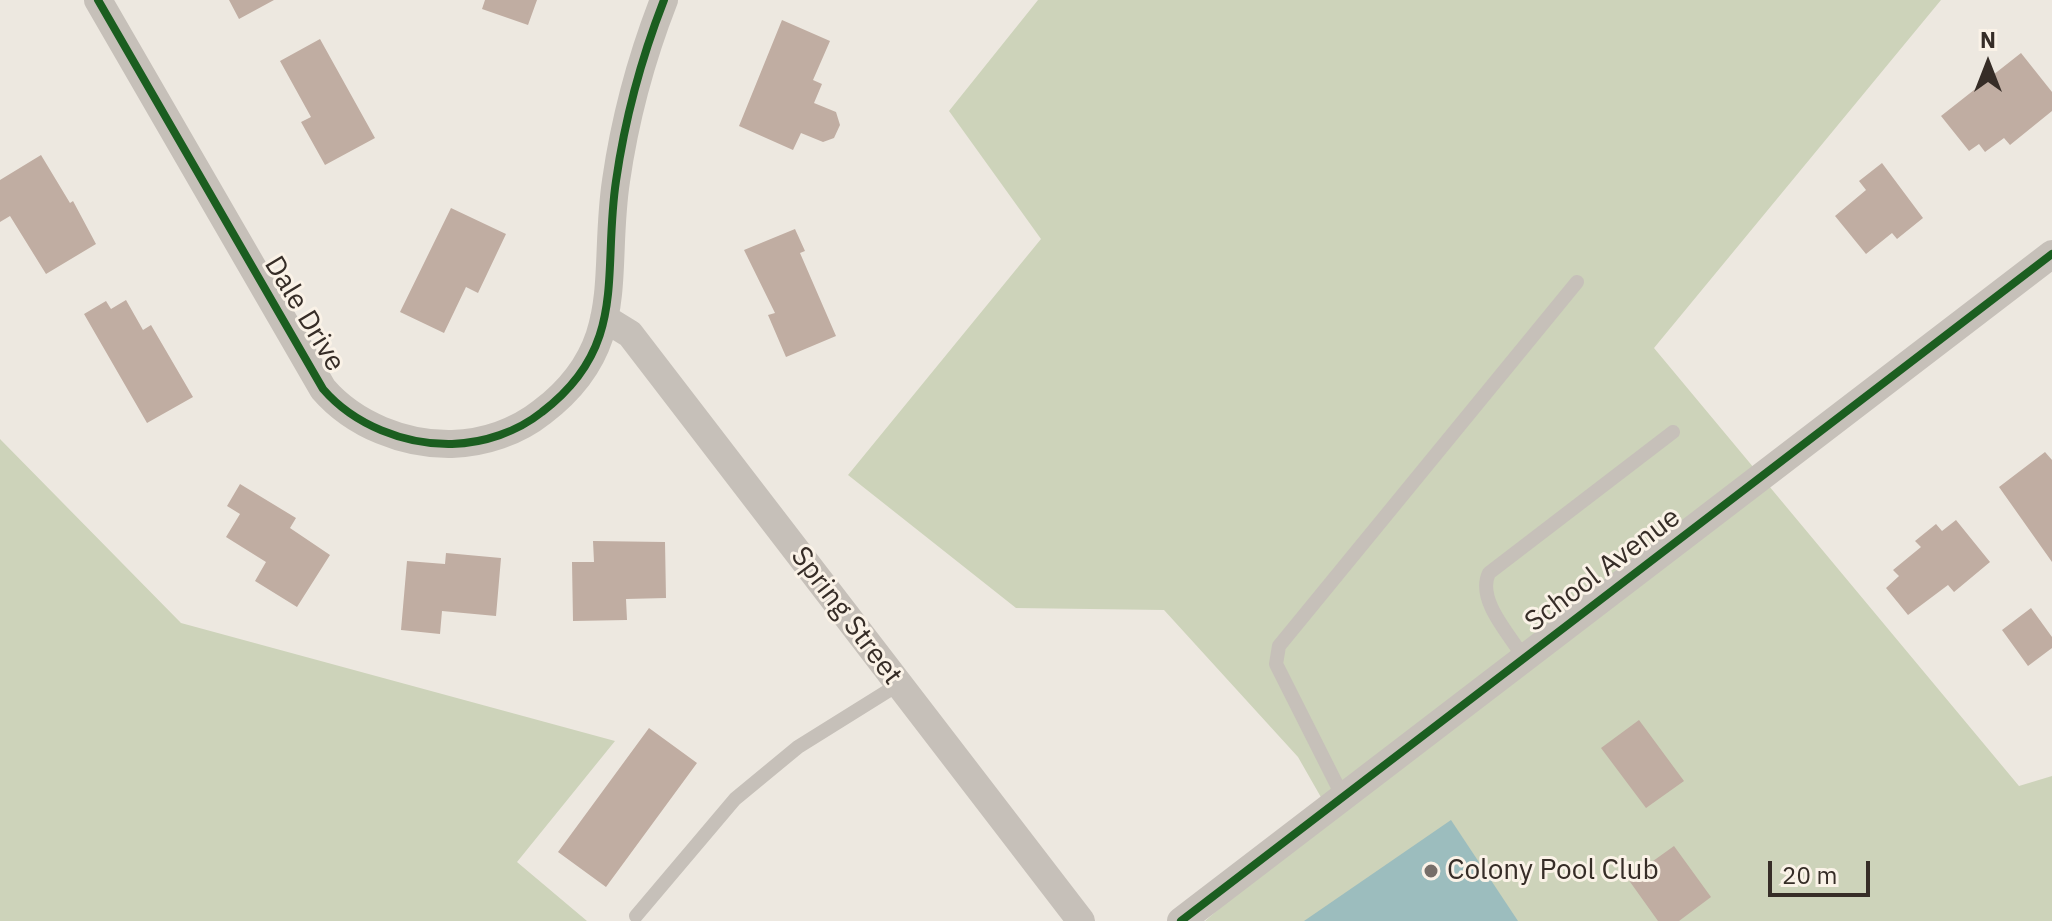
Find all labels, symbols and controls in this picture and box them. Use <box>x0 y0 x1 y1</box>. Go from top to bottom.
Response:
north arrow <box>1948 24 2028 104</box>
text: N <box>1980 25 1996 54</box>
street label: Dale Drive <box>257 250 351 378</box>
street label: School Avenue <box>1519 501 1687 639</box>
street label: Spring Street <box>783 540 909 692</box>
scale bar <box>1772 845 1874 895</box>
place label: Colony Pool Club <box>1447 854 1659 888</box>
text: 20 m <box>1782 859 1837 891</box>
marker: Colony Pool Club <box>1422 862 1440 880</box>

